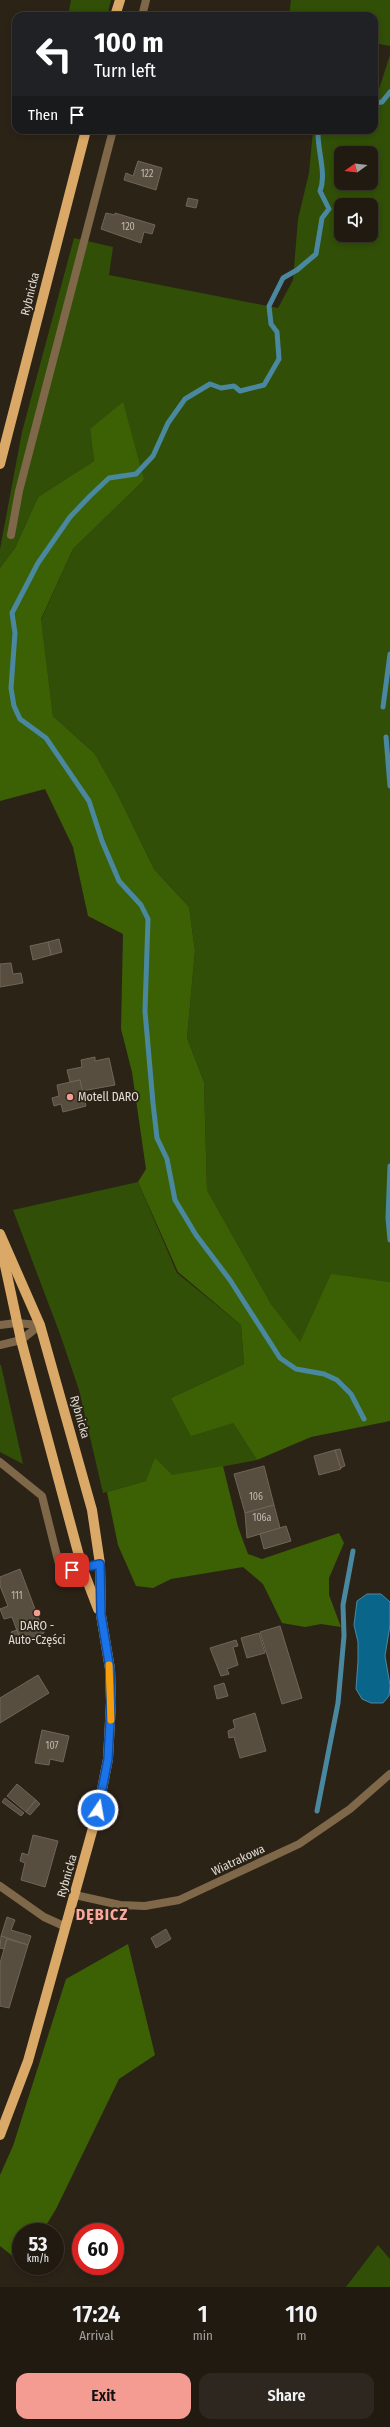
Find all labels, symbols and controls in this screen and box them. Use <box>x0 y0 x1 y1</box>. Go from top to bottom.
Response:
text: 100 m <box>94 26 164 59</box>
icon: left <box>28 28 80 80</box>
text: Turn left <box>94 60 156 82</box>
icon: arrive <box>66 104 88 126</box>
text: Then <box>28 106 58 124</box>
north arrow <box>334 146 378 190</box>
map controls <box>334 146 378 242</box>
house number: 122 <box>141 168 154 180</box>
button: sound <box>334 198 378 242</box>
house number: 120 <box>121 221 135 233</box>
street label: Rybnicka <box>18 271 42 317</box>
place label: Motell DARO <box>78 1090 139 1104</box>
marker: Motell DARO <box>65 1092 75 1102</box>
street label: Rybnicka <box>67 1394 93 1440</box>
house number: 106 <box>249 1491 263 1503</box>
house number: 106a <box>253 1512 272 1524</box>
pin <box>55 1553 89 1587</box>
icon: arrive <box>61 1559 83 1581</box>
house number: 111 <box>11 1590 23 1602</box>
marker: DARO - Auto-Części <box>32 1608 42 1618</box>
place label: DARO - Auto-Części <box>8 1619 66 1647</box>
house number: 107 <box>46 1740 58 1752</box>
position arrow <box>77 1789 119 1831</box>
street label: Wiatrakowa <box>209 1842 267 1878</box>
street label: Rybnicka <box>54 1853 80 1899</box>
district label: DĘBICZ <box>76 1905 128 1924</box>
speed limit sign: 60 <box>72 2223 124 2275</box>
text: 53 <box>28 2232 48 2256</box>
text: km/h <box>27 2253 49 2265</box>
text: 17:24 <box>72 2300 120 2328</box>
text: 1 <box>198 2300 208 2328</box>
text: 110 <box>285 2300 318 2328</box>
text: Arrival <box>79 2328 114 2343</box>
text: min <box>193 2328 213 2343</box>
text: m <box>296 2328 306 2343</box>
button: Exit <box>16 2373 191 2419</box>
button: Share <box>199 2373 374 2419</box>

